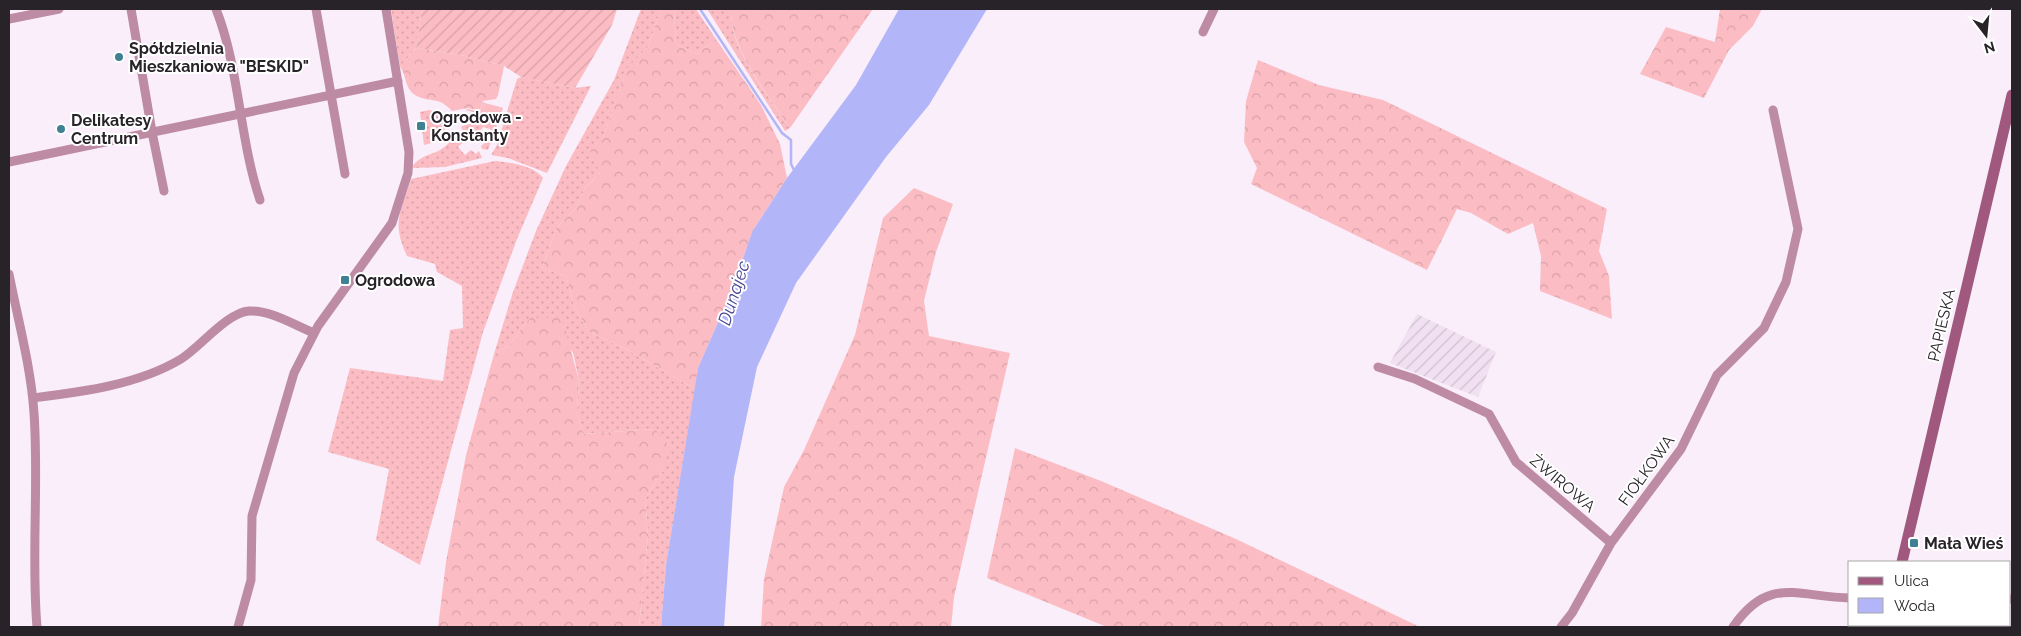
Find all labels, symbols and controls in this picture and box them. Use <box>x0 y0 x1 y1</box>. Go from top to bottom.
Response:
north arrow <box>1961 10 2011 60</box>
text: N <box>1982 38 1997 57</box>
place label: Spółdzielnia Mieszkaniowa "BESKID" <box>129 39 309 76</box>
marker: Spółdzielnia Mieszkaniowa "BESKID" <box>113 51 125 63</box>
place label: Ogrodowa - Konstanty <box>431 108 522 145</box>
place label: Delikatesy Centrum <box>71 111 151 148</box>
marker: Ogrodowa - Konstanty <box>415 120 427 132</box>
marker: Delikatesy Centrum <box>55 123 67 135</box>
water label: Dunajec <box>713 257 754 328</box>
place label: Ogrodowa <box>355 271 435 290</box>
marker: Ogrodowa <box>339 274 351 286</box>
street label: PAPIESKA <box>1924 287 1959 363</box>
street label: FIOŁKOWA <box>1614 431 1678 509</box>
street label: ŻWIROWA <box>1526 450 1600 516</box>
place label: Mała Wieś <box>1924 534 2003 553</box>
marker: Mała Wieś <box>1908 537 1920 549</box>
legend <box>1848 561 2011 626</box>
text: Ulica <box>1894 572 1929 590</box>
text: Woda <box>1894 597 1935 615</box>

